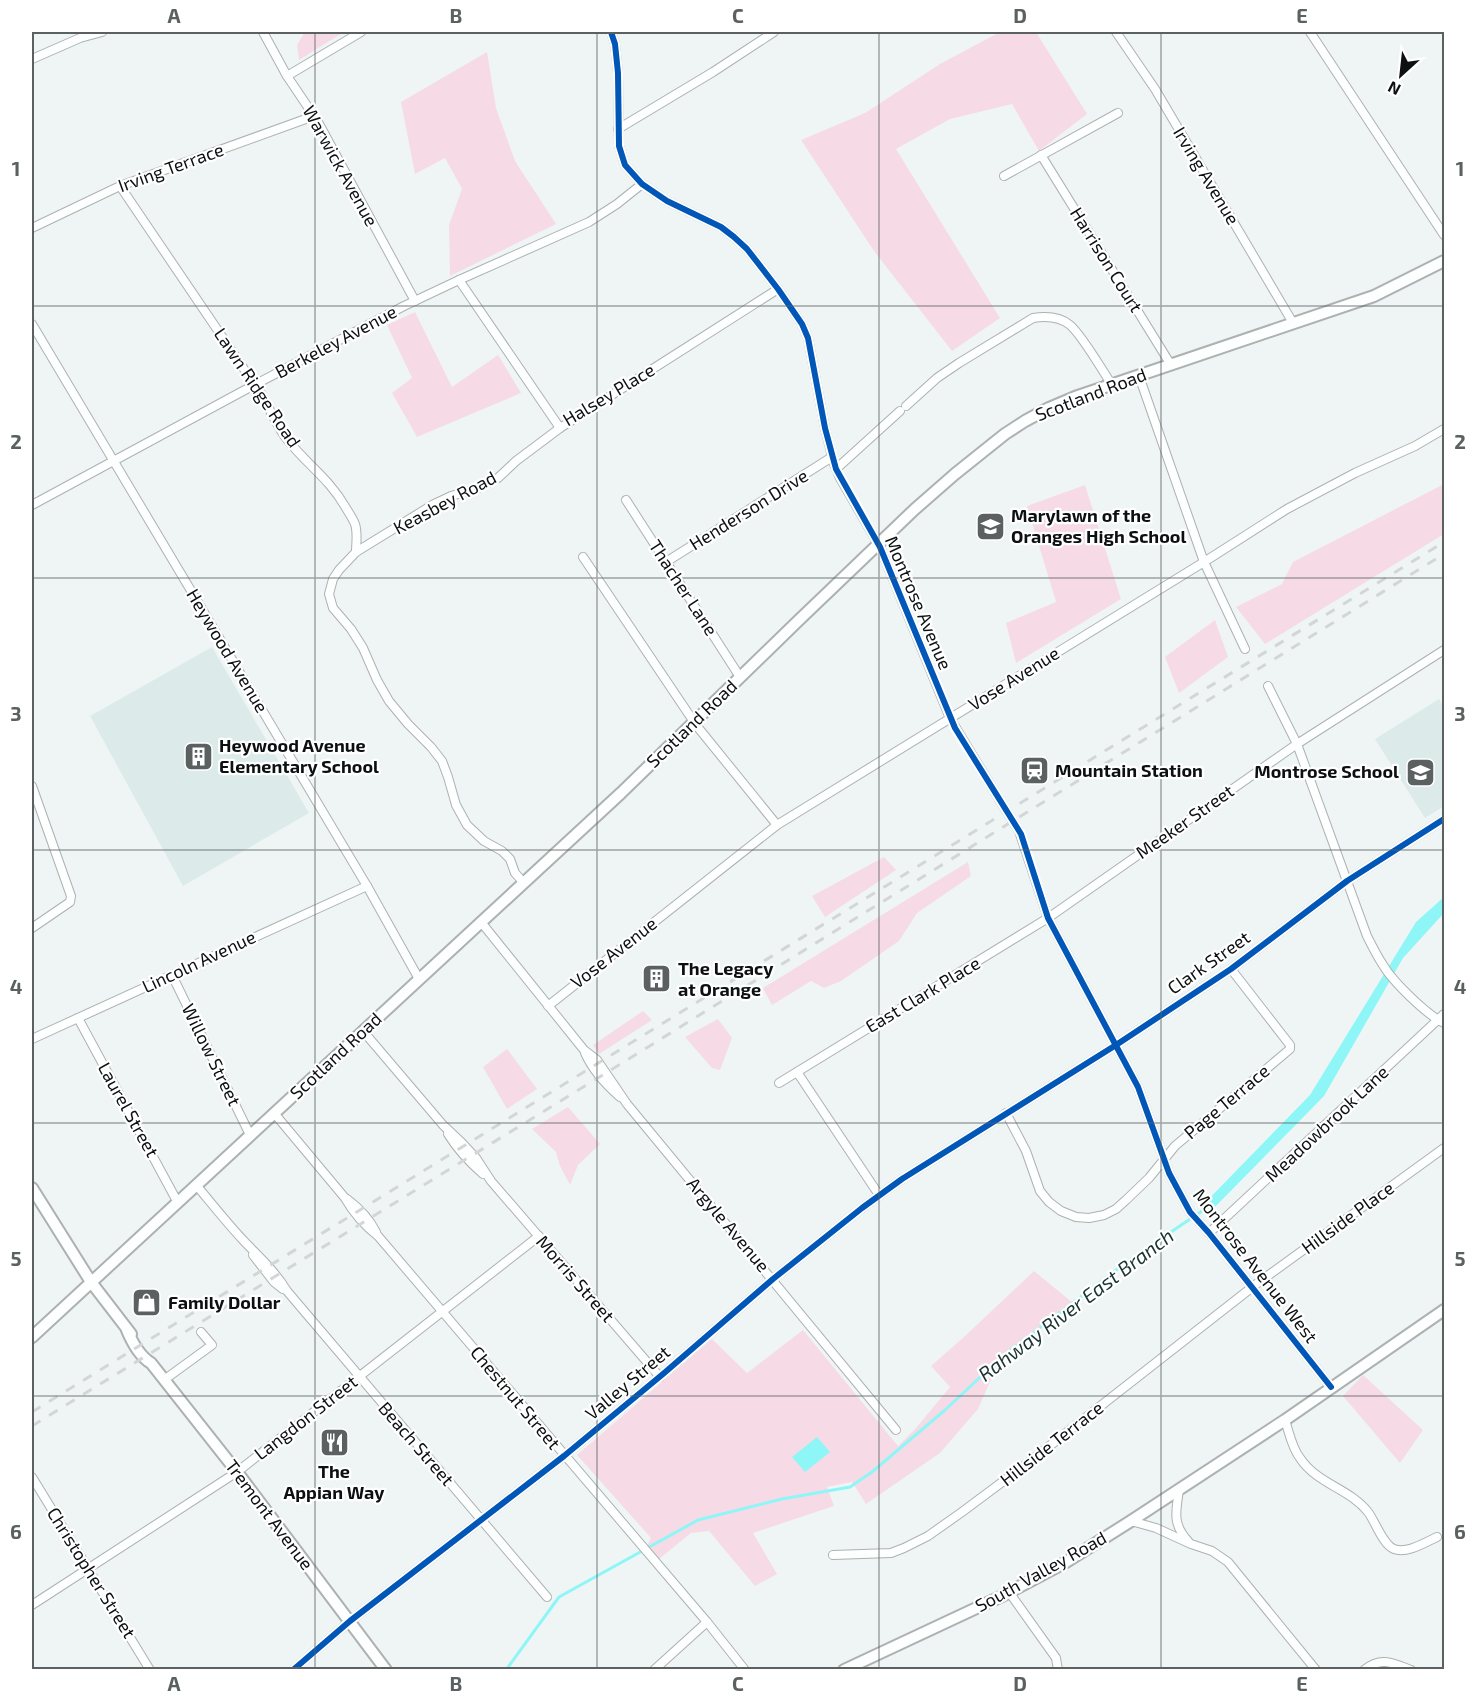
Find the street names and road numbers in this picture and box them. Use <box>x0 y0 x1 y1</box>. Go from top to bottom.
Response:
street label: Warwick Avenue <box>299 101 383 230</box>
street label: Irving Avenue <box>1169 123 1245 228</box>
street label: Irving Terrace <box>115 138 226 196</box>
street label: Harrison Court <box>1066 203 1148 316</box>
street label: Berkeley Avenue <box>271 300 400 382</box>
street label: Lawn Ridge Road <box>210 323 306 451</box>
street label: Halsey Place <box>559 358 658 430</box>
street label: Scotland Road <box>1032 363 1149 425</box>
street label: Henderson Drive <box>685 464 812 554</box>
street label: Keasbey Road <box>389 466 500 538</box>
street label: Montrose Avenue <box>881 532 957 673</box>
street label: Thacher Lane <box>645 535 723 640</box>
street label: Heywood Avenue <box>182 585 273 716</box>
street label: Vose Avenue <box>964 641 1063 715</box>
street label: Scotland Road <box>641 675 741 772</box>
street label: Meeker Street <box>1131 779 1238 863</box>
street label: Vose Avenue <box>566 912 661 993</box>
street label: Lincoln Avenue <box>138 925 259 997</box>
street label: Clark Street <box>1163 926 1254 999</box>
street label: East Clark Place <box>861 951 984 1037</box>
street label: Willow Street <box>178 1000 246 1109</box>
street label: Scotland Road <box>285 1007 386 1103</box>
street label: Laurel Street <box>94 1058 164 1161</box>
street label: Page Terrace <box>1179 1059 1273 1143</box>
street label: Meadowbrook Lane <box>1260 1060 1393 1186</box>
street label: Argyle Avenue <box>683 1173 775 1276</box>
street label: Hillside Place <box>1297 1176 1398 1258</box>
street label: Montrose Avenue West <box>1189 1184 1323 1347</box>
street label: Morris Street <box>532 1230 620 1326</box>
street label: Valley Street <box>581 1340 674 1424</box>
street label: Chestnut Street <box>466 1341 565 1454</box>
street label: Langdon Street <box>250 1370 361 1464</box>
street label: Hillside Terrace <box>995 1396 1107 1490</box>
street label: Beach Street <box>374 1397 459 1490</box>
street label: Tremont Avenue <box>221 1455 319 1574</box>
street label: Christopher Street <box>43 1503 141 1642</box>
street label: South Valley Road <box>971 1526 1110 1616</box>

